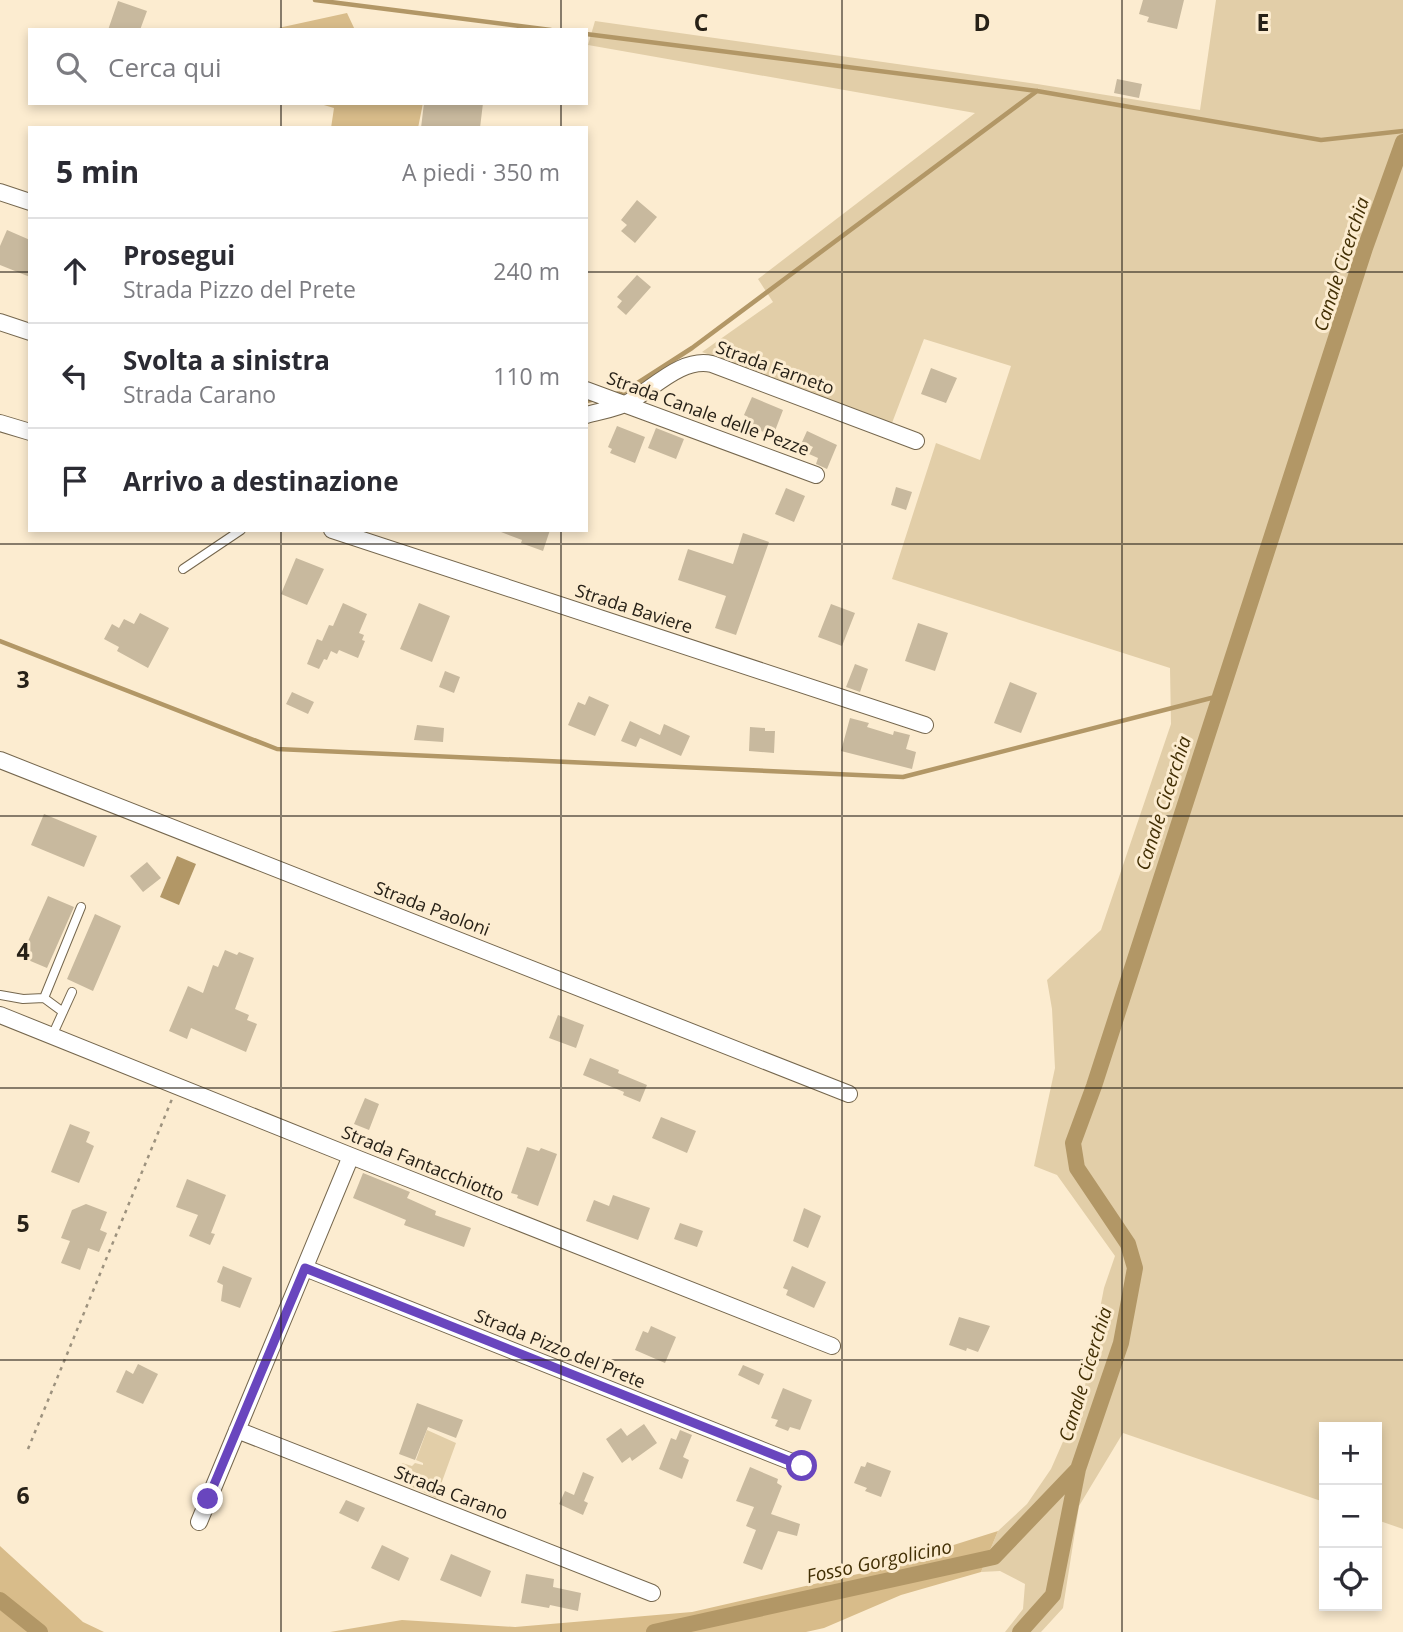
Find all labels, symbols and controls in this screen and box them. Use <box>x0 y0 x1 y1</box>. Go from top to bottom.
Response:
text: C <box>694 6 708 38</box>
text: D <box>973 6 991 38</box>
text: E <box>1257 6 1269 38</box>
search box <box>28 28 588 105</box>
icon: search <box>52 48 90 86</box>
text: Cerca qui <box>108 49 222 85</box>
text: 5 min <box>56 151 139 192</box>
text: A piedi · 350 m <box>402 156 560 188</box>
water label: Canale Cicerchia <box>1307 193 1375 334</box>
text: Prosegui <box>123 237 235 273</box>
icon: ahead <box>56 252 94 290</box>
text: 240 m <box>493 255 560 287</box>
text: Strada Pizzo del Prete <box>123 273 356 305</box>
street label: Strada Farneto <box>713 335 838 400</box>
text: Svolta a sinistra <box>123 342 330 378</box>
icon: left <box>56 357 94 395</box>
text: 110 m <box>493 360 560 392</box>
street label: Strada Canale delle Pezze <box>604 365 813 461</box>
text: Strada Carano <box>123 378 276 410</box>
icon: arrive <box>56 462 94 500</box>
text: Arrivo a destinazione <box>123 463 399 499</box>
street label: Strada Baviere <box>573 578 696 638</box>
text: 3 <box>16 663 30 695</box>
water label: Canale Cicerchia <box>1129 732 1197 873</box>
street label: Strada Paoloni <box>371 875 494 941</box>
text: 4 <box>16 935 30 967</box>
street label: Strada Fantacchiotto <box>338 1119 508 1207</box>
text: 5 <box>16 1207 30 1239</box>
street label: Strada Pizzo del Prete <box>471 1303 649 1393</box>
water label: Canale Cicerchia <box>1052 1303 1118 1444</box>
map controls <box>1319 1422 1382 1611</box>
button: + <box>1319 1422 1382 1485</box>
route start <box>786 1450 817 1481</box>
street label: Strada Carano <box>391 1459 512 1525</box>
text: 6 <box>16 1479 30 1511</box>
route end <box>192 1483 223 1514</box>
button: − <box>1319 1485 1382 1548</box>
water label: Fosso Gorgolicino <box>804 1533 954 1589</box>
button: locate <box>1319 1548 1382 1611</box>

